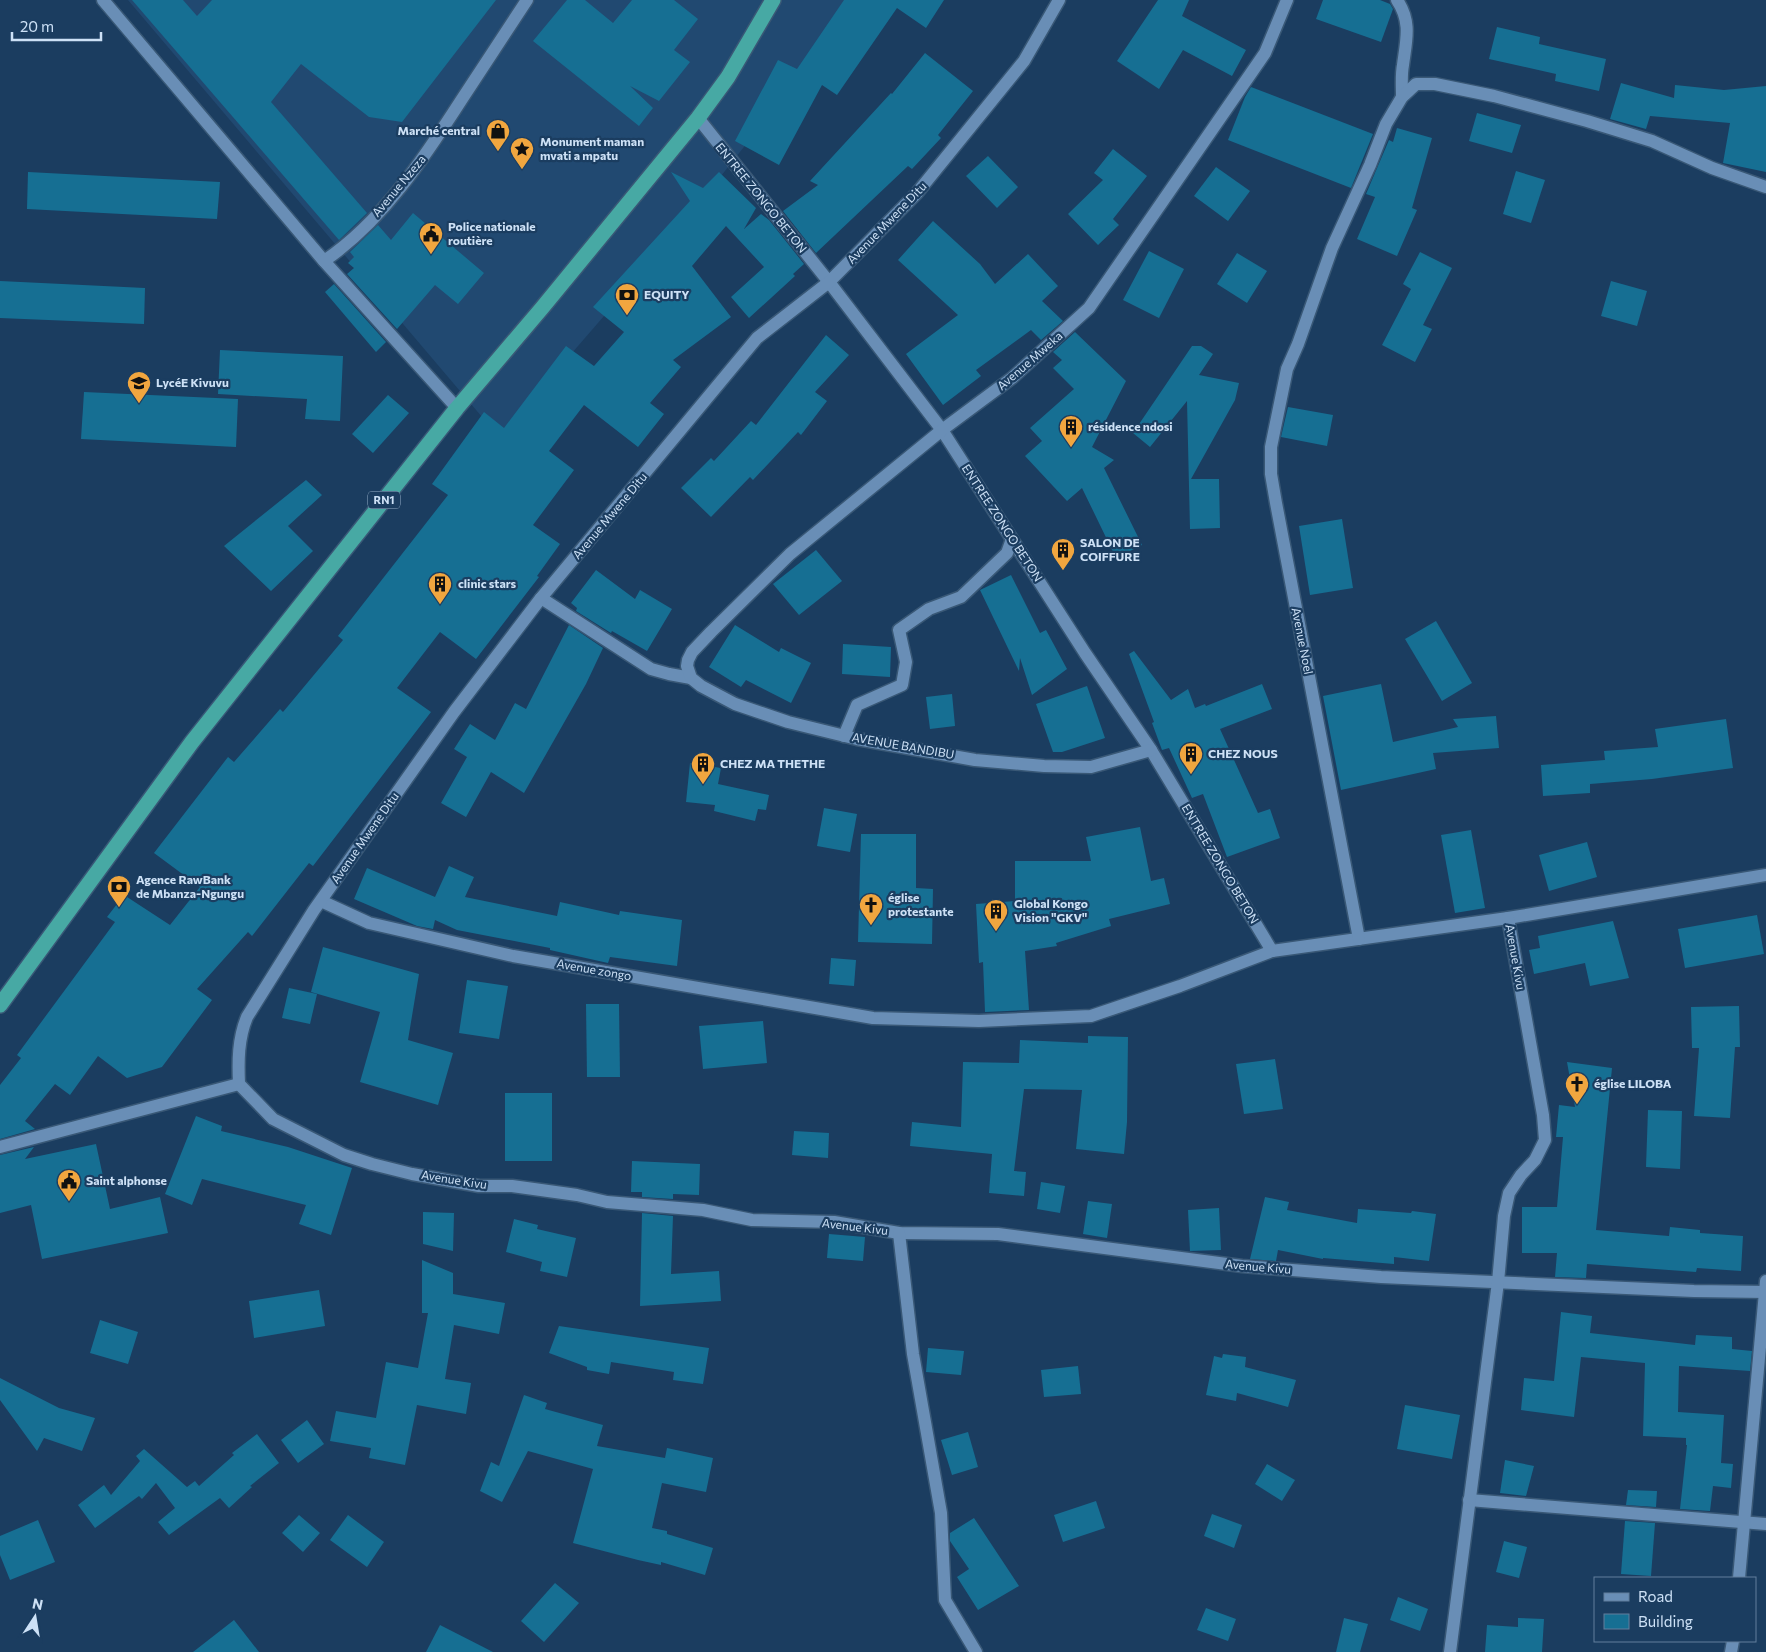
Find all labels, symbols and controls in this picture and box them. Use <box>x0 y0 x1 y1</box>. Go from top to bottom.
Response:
scale bar <box>12 10 101 42</box>
text: 20 m <box>20 17 54 35</box>
shop icon: Marché central <box>485 118 511 152</box>
place label: Marché central <box>398 123 480 137</box>
place label: Monument maman mvati a mpatu <box>540 134 644 162</box>
place icon: Monument maman mvati a mpatu <box>509 136 535 170</box>
street label: ENTREE ZONGO BETON <box>713 140 810 255</box>
street label: Avenue Nzeza <box>368 152 428 219</box>
street label: Avenue Mwene Ditu <box>844 179 929 266</box>
place label: Police nationale routière <box>448 219 536 247</box>
public building icon: Police nationale routière <box>418 221 444 255</box>
bank icon: EQUITY <box>614 282 640 316</box>
place label: EQUITY <box>644 287 689 301</box>
street label: Avenue Mweka <box>994 328 1065 392</box>
school or university icon: LycéE Kivuvu <box>126 370 152 404</box>
place label: LycéE Kivuvu <box>156 375 229 389</box>
building icon: résidence ndosi <box>1058 414 1084 448</box>
place label: résidence ndosi <box>1088 419 1173 433</box>
street label: ENTREE ZONGO BETON <box>960 461 1046 584</box>
street label: Avenue Mwene Ditu <box>569 469 649 561</box>
road number: RN1 <box>368 492 400 508</box>
place label: SALON DE COIFFURE <box>1080 535 1140 563</box>
building icon: SALON DE COIFFURE <box>1050 537 1076 571</box>
building icon: clinic stars <box>427 571 453 605</box>
place label: clinic stars <box>458 576 517 590</box>
street label: Avenue Noel <box>1290 606 1316 675</box>
street label: AVENUE BANDIBU <box>851 729 955 761</box>
building icon: CHEZ NOUS <box>1178 741 1204 775</box>
place label: CHEZ NOUS <box>1208 746 1278 760</box>
building icon: CHEZ MA THETHE <box>690 751 716 785</box>
place label: CHEZ MA THETHE <box>720 756 825 770</box>
street label: Avenue Mwene Ditu <box>327 789 401 886</box>
street label: ENTREE ZONGO BETON <box>1180 801 1262 926</box>
place label: Agence RawBank de Mbanza-Ngungu <box>136 872 244 900</box>
bank icon: Agence RawBank de Mbanza-Ngungu <box>106 874 132 908</box>
place label: église protestante <box>888 890 954 918</box>
church icon: église protestante <box>858 892 884 926</box>
place label: Global Kongo Vision "GKV" <box>1014 896 1088 924</box>
building icon: Global Kongo Vision "GKV" <box>983 898 1009 932</box>
street label: Avenue Kivu <box>1503 923 1529 991</box>
street label: Avenue zongo <box>556 956 633 982</box>
church icon: église LILOBA <box>1564 1071 1590 1105</box>
place label: église LILOBA <box>1594 1076 1672 1090</box>
street label: Avenue Kivu <box>420 1167 488 1191</box>
public building icon: Saint alphonse <box>56 1168 82 1202</box>
place label: Saint alphonse <box>86 1173 167 1187</box>
street label: Avenue Kivu <box>821 1215 889 1237</box>
street label: Avenue Kivu <box>1224 1256 1292 1276</box>
legend <box>1594 1577 1756 1642</box>
text: Road <box>1638 1587 1673 1605</box>
north arrow <box>10 1592 60 1642</box>
text: N <box>31 1594 45 1613</box>
text: Building <box>1638 1612 1693 1630</box>

